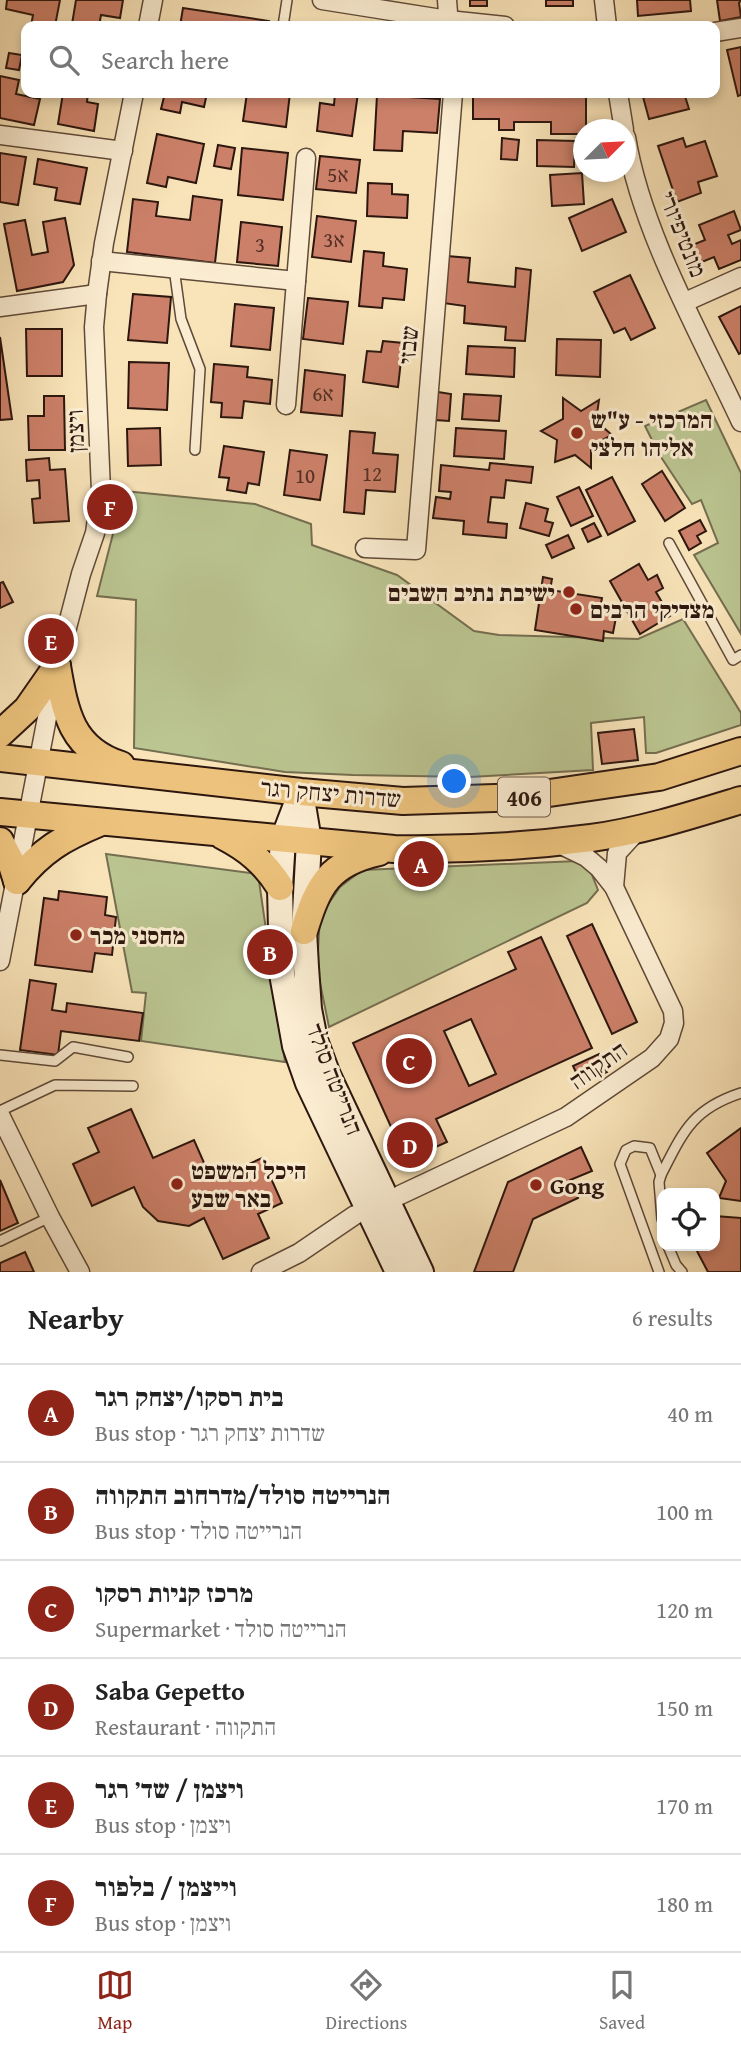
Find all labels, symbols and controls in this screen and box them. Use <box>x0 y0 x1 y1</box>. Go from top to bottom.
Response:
search box <box>21 21 720 98</box>
text: Search here <box>101 40 229 79</box>
icon: search <box>45 41 83 79</box>
north arrow <box>573 119 636 182</box>
house number: 5א <box>327 159 349 190</box>
street label: מונטיפיורי <box>650 186 716 282</box>
house number: 3א <box>323 224 345 255</box>
house number: 3 <box>255 229 265 260</box>
street label: שבזי <box>389 324 427 366</box>
house number: 6א <box>312 378 334 409</box>
place label: המרכזי - ע"ש אליהו חלצי <box>591 402 713 465</box>
street label: ויצמן <box>57 409 93 453</box>
marker: המרכזי - ע"ש אליהו חלצי <box>569 425 585 441</box>
house number: 12 <box>362 458 382 489</box>
house number: 10 <box>295 460 315 491</box>
pin: F <box>87 481 133 533</box>
place label: ישיבת נתיב השבים <box>388 575 555 610</box>
marker: ישיבת נתיב השבים <box>561 584 577 600</box>
place label: מצדיקי הרבים <box>590 592 714 627</box>
marker: מצדיקי הרבים <box>568 601 584 617</box>
pin: E <box>28 615 74 667</box>
your location <box>437 764 471 798</box>
street label: שדרות יצחק רגר <box>259 769 403 817</box>
road number: 406 <box>498 778 550 817</box>
pin: A <box>398 838 444 890</box>
place label: מחסני מכר <box>90 918 185 953</box>
pin: B <box>247 926 293 978</box>
marker: מחסני מכר <box>68 927 84 943</box>
street label: הנרייטה סולד <box>298 1018 372 1140</box>
street label: התקווה <box>562 1032 634 1098</box>
pin: C <box>386 1035 432 1087</box>
pin: D <box>387 1119 433 1171</box>
place label: היכל המשפט באר שבע <box>191 1153 307 1216</box>
place label: Gong <box>550 1168 605 1203</box>
marker: היכל המשפט באר שבע <box>169 1176 185 1192</box>
marker: Gong <box>528 1177 544 1193</box>
map controls <box>657 1188 720 1251</box>
button: locate <box>657 1188 720 1251</box>
text: Nearby <box>28 1296 124 1340</box>
text: 6 results <box>632 1301 713 1334</box>
text: בית רסקו/יצחק רגר <box>95 1377 284 1416</box>
text: A <box>44 1397 58 1430</box>
text: 40 m <box>667 1397 713 1430</box>
text: Bus stop · שדרות יצחק רגר <box>95 1416 325 1449</box>
text: הנרייטה סולד/מדרחוב התקווה <box>95 1475 391 1514</box>
text: B <box>44 1495 58 1528</box>
text: 100 m <box>656 1495 713 1528</box>
text: Bus stop · הנרייטה סולד <box>95 1514 302 1547</box>
text: מרכז קניות רסקו <box>95 1573 253 1612</box>
text: C <box>44 1593 58 1626</box>
text: 120 m <box>656 1593 713 1626</box>
text: Supermarket · הנרייטה סולד <box>95 1612 347 1645</box>
text: Saba Gepetto <box>95 1671 245 1710</box>
text: D <box>44 1691 58 1724</box>
text: 150 m <box>656 1691 713 1724</box>
text: Restaurant · התקווה <box>95 1710 276 1743</box>
text: ויצמן / שד׳ רגר <box>95 1769 244 1808</box>
text: E <box>45 1789 57 1822</box>
text: 170 m <box>656 1789 713 1822</box>
text: Bus stop · ויצמן <box>95 1808 231 1841</box>
text: וייצמן / בלפור <box>95 1867 237 1906</box>
text: F <box>45 1887 57 1920</box>
text: 180 m <box>656 1887 713 1920</box>
text: Bus stop · ויצמן <box>95 1906 231 1939</box>
tab: Map <box>96 1966 134 2036</box>
tab: Directions <box>326 1966 407 2036</box>
tab: Saved <box>599 1966 645 2036</box>

